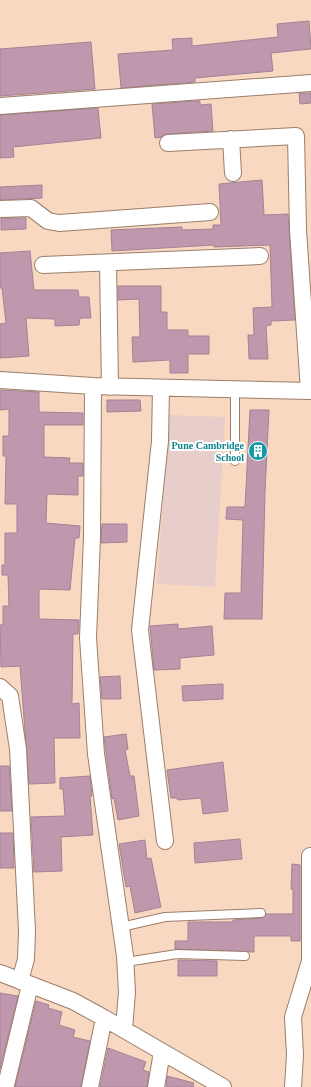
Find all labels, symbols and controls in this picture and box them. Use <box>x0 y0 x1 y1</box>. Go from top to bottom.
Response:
place label: Pune Cambridge School <box>172 440 245 463</box>
building icon: Pune Cambridge School <box>247 440 269 462</box>

